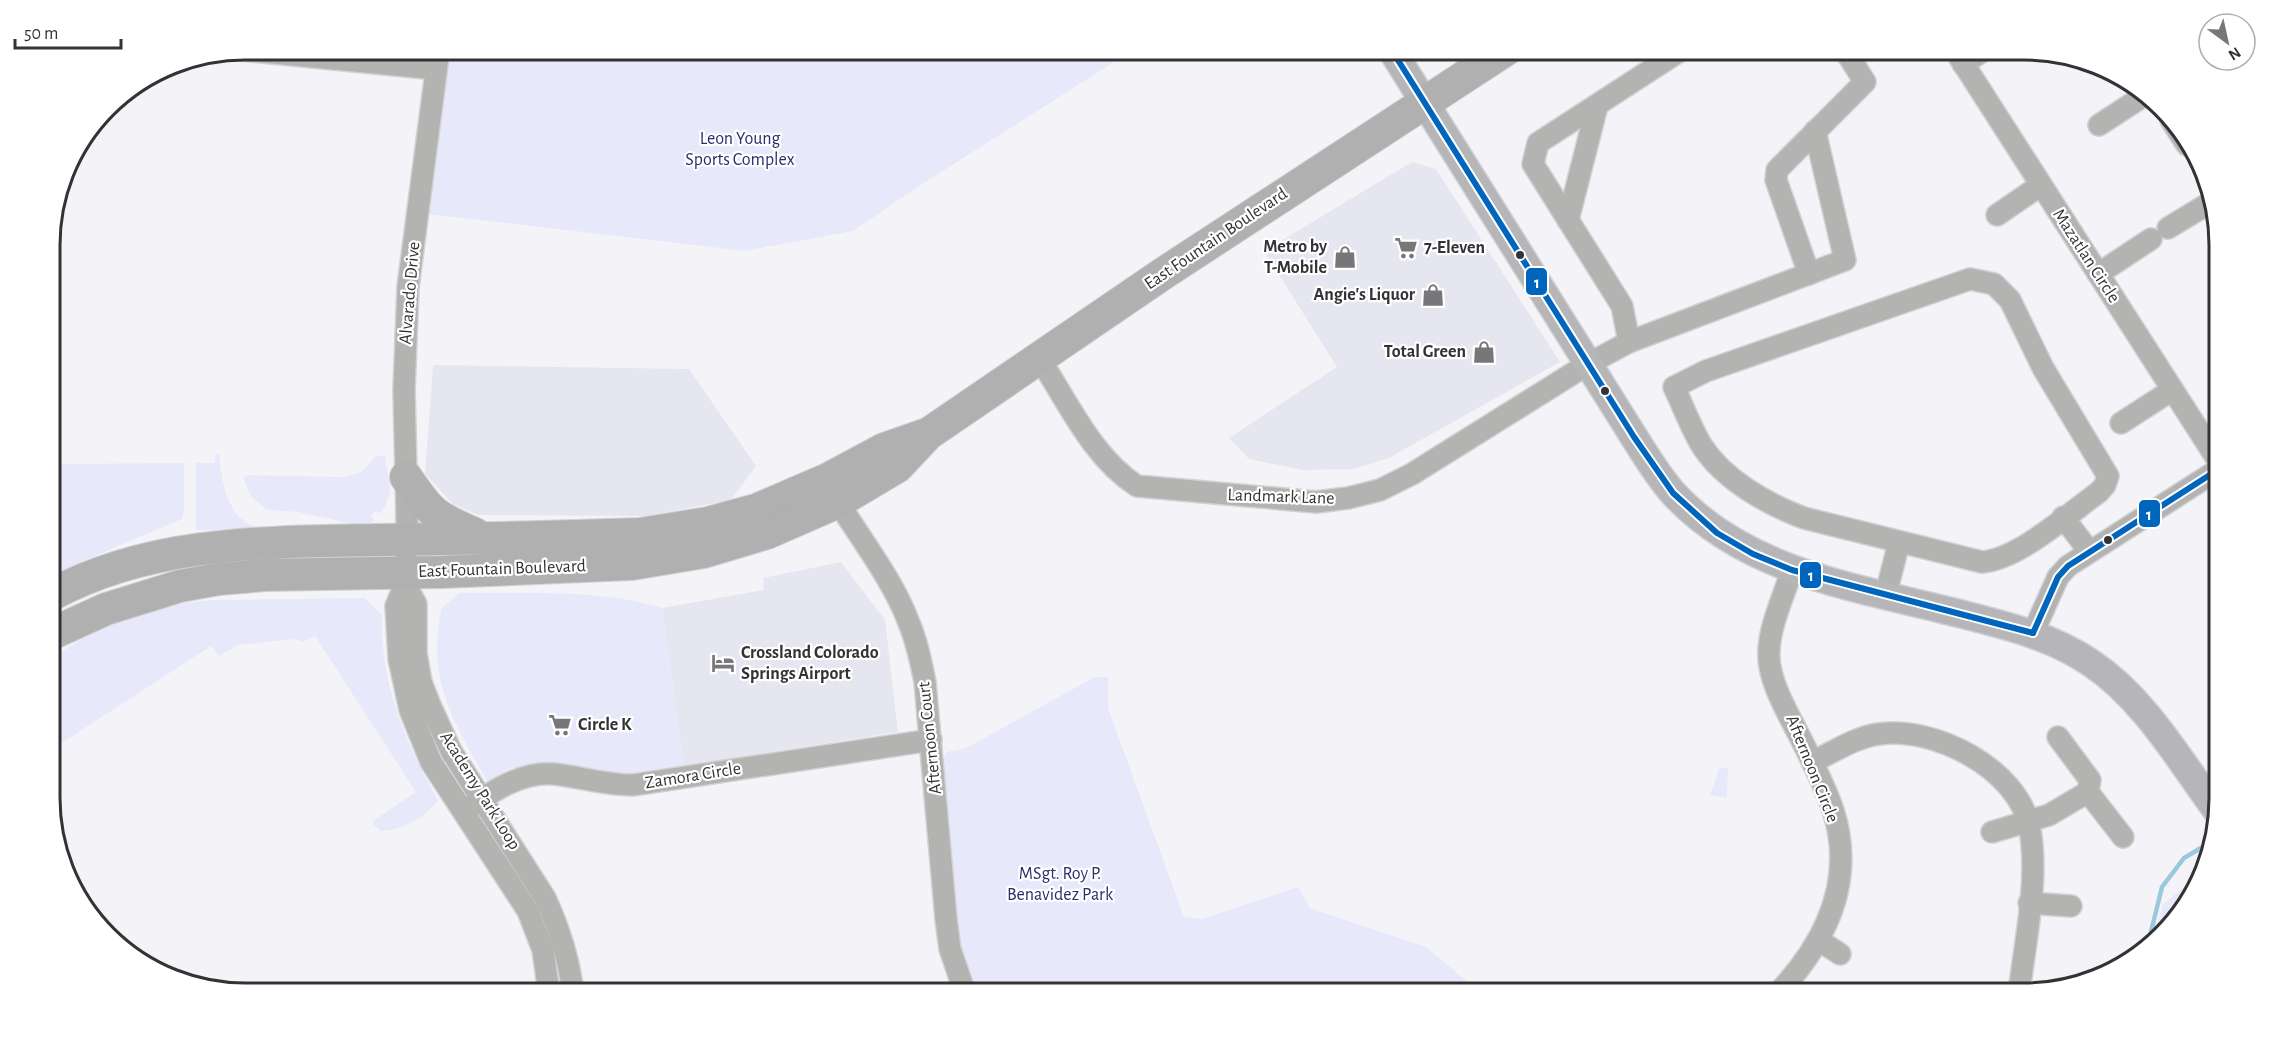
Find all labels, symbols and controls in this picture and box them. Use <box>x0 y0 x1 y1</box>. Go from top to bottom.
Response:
scale bar <box>15 12 122 50</box>
north arrow <box>2197 12 2257 72</box>
text: 50 m <box>24 25 58 43</box>
text: N <box>2226 44 2244 63</box>
park label: Leon Young Sports Complex <box>685 130 795 169</box>
street label: East Fountain Boulevard <box>1141 185 1291 293</box>
street label: Mazatlan Circle <box>2049 206 2123 306</box>
supermarket icon: 7-Eleven <box>1393 235 1419 261</box>
place label: Metro by T-Mobile <box>1263 238 1328 277</box>
place label: 7-Eleven <box>1424 239 1485 257</box>
street label: Alvarado Drive <box>397 241 423 345</box>
shop icon: Metro by T-Mobile <box>1332 244 1358 270</box>
unlabelled marker <box>1514 249 1526 261</box>
line badge: 1 <box>1525 267 1548 296</box>
text: 1 <box>1534 275 1540 291</box>
shop icon: Angie's Liquor <box>1420 282 1446 308</box>
place label: Angie's Liquor <box>1313 286 1416 304</box>
shop icon: Total Green <box>1471 339 1497 365</box>
place label: Total Green <box>1384 343 1466 361</box>
unlabelled marker <box>1599 385 1611 397</box>
street label: Landmark Lane <box>1227 486 1335 508</box>
line badge: 1 <box>2138 499 2161 528</box>
text: 1 <box>2146 507 2152 523</box>
unlabelled marker <box>2102 534 2114 546</box>
street label: East Fountain Boulevard <box>418 557 586 581</box>
line badge: 1 <box>1799 561 1822 589</box>
text: 1 <box>1808 568 1814 584</box>
place label: Crossland Colorado Springs Airport <box>741 644 879 683</box>
hotel icon: Crossland Colorado Springs Airport <box>710 650 736 676</box>
street label: Afternoon Court <box>915 681 945 795</box>
supermarket icon: Circle K <box>547 712 573 738</box>
street label: Afternoon Circle <box>1782 713 1842 825</box>
place label: Circle K <box>578 716 632 734</box>
street label: Academy Park Loop <box>436 729 524 853</box>
street label: Zamora Circle <box>644 760 742 792</box>
park label: MSgt. Roy P. Benavidez Park <box>1007 865 1114 904</box>

